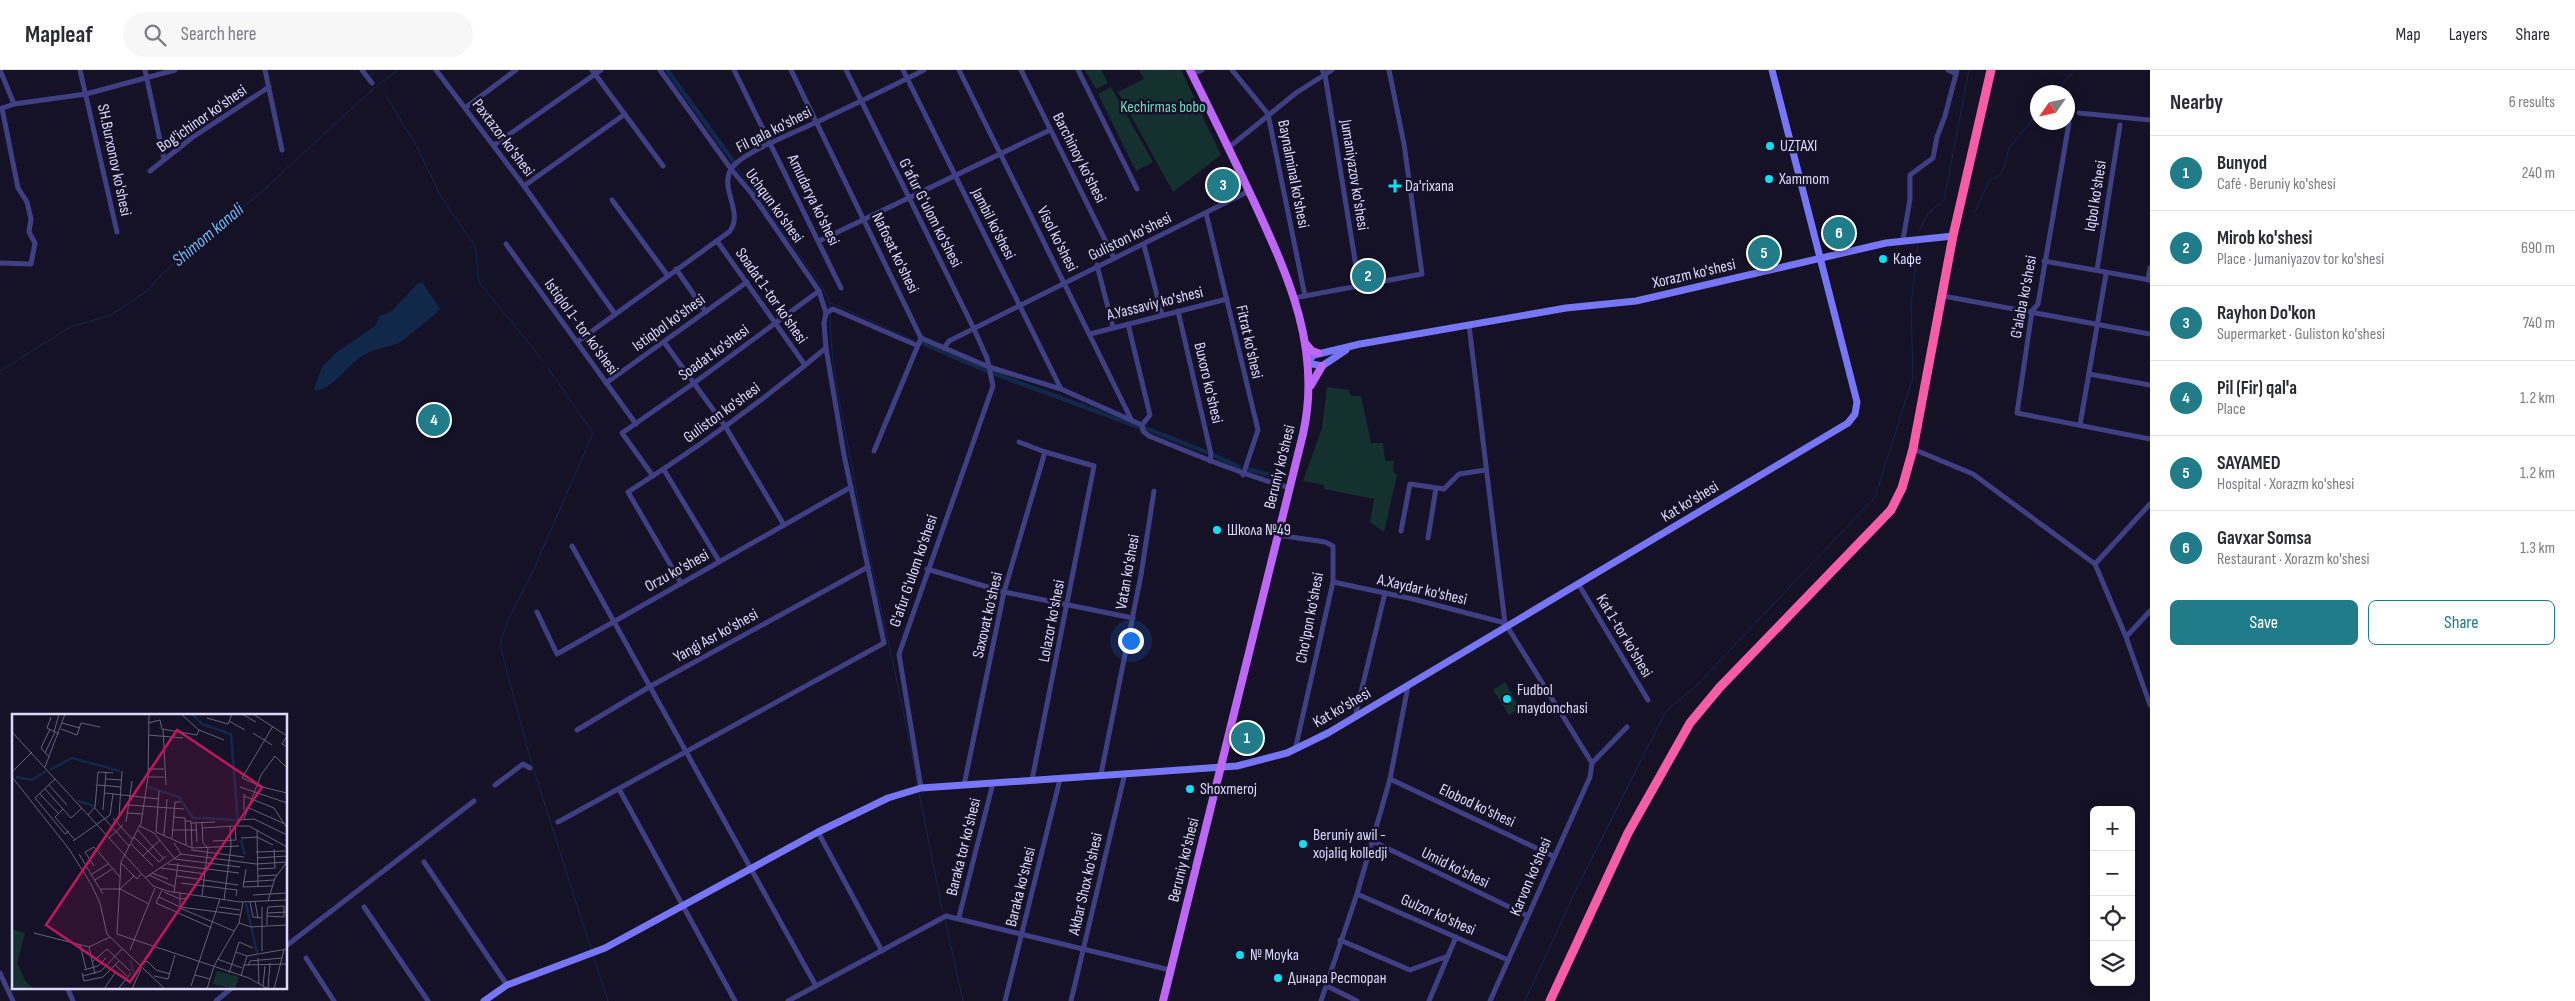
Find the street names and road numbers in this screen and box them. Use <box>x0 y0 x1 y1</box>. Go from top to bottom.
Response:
street label: Bog'ichinor ko'shesi <box>153 81 251 157</box>
street label: Paxtazor ko'shesi <box>468 96 538 180</box>
street label: SH.Burxonov ko'shesi <box>93 102 135 218</box>
street label: Fil qala ko'shesi <box>733 103 815 157</box>
street label: Barchinoy ko'shesi <box>1048 110 1110 206</box>
street label: Jumaniyazov ko'shesi <box>1336 117 1372 232</box>
street label: Baynalminal ko'shesi <box>1273 118 1313 230</box>
street label: Amudarya ko'shesi <box>782 150 843 249</box>
street label: Gʻafur Gʻulom ko'shesi <box>894 155 966 271</box>
street label: Iqbol ko'shesi <box>2081 159 2111 233</box>
street label: Uchqun ko'shesi <box>741 165 807 247</box>
street label: Jambil ko'shesi <box>966 184 1019 263</box>
street label: Visol ko'shesi <box>1032 203 1082 275</box>
street label: Guliston ko'shesi <box>1085 209 1175 265</box>
street label: Nafosat ko'shesi <box>867 210 923 296</box>
street label: Soadat 1-tor ko'shesi <box>731 244 811 348</box>
street label: G'alaba ko'shesi <box>2007 254 2041 340</box>
street label: Xorazm ko'shesi <box>1650 255 1737 293</box>
street label: Istiqlol 1- tor ko'shesi <box>540 275 622 379</box>
street label: A.Yassaviy ko'shesi <box>1104 283 1205 325</box>
street label: Istiqbol ko'shesi <box>629 290 709 356</box>
street label: Fitrat ko'shesi <box>1231 303 1267 381</box>
street label: Soadat ko'shesi <box>675 321 753 385</box>
street label: Buxoro ko'shesi <box>1189 341 1227 425</box>
street label: Guliston ko'shesi <box>680 379 764 447</box>
street label: Beruniy ko'shesi <box>1260 423 1300 511</box>
street label: Kat ko'shesi <box>1658 477 1722 526</box>
street label: G'afur G'ulom ko'shesi <box>886 512 942 630</box>
street label: Vatan ko'shesi <box>1112 533 1144 611</box>
street label: Orzu ko'shesi <box>642 546 712 596</box>
street label: Saxovat ko'shesi <box>969 570 1007 660</box>
street label: A.Xaydar ko'shesi <box>1374 570 1469 610</box>
street label: Cho'lpon ko'shesi <box>1292 571 1328 665</box>
street label: Lolazor ko'shesi <box>1035 578 1069 664</box>
street label: Kat 1-tor ko'shesi <box>1592 591 1656 681</box>
street label: Yangi Asr ko'shesi <box>671 605 761 667</box>
street label: Kat ko'shesi <box>1310 684 1374 732</box>
street label: Elobod ko'shesi <box>1436 780 1518 832</box>
street label: Baraka tor ko'shesi <box>943 796 985 898</box>
street label: Beruniy ko'shesi <box>1164 816 1204 904</box>
street label: Akbar Shox ko'shesi <box>1065 831 1107 938</box>
street label: Karvon ko'shesi <box>1506 835 1556 919</box>
street label: Umid ko'shesi <box>1418 843 1492 893</box>
street label: Baraka ko'shesi <box>1002 845 1040 929</box>
street label: Gulzor ko'shesi <box>1398 890 1478 940</box>

